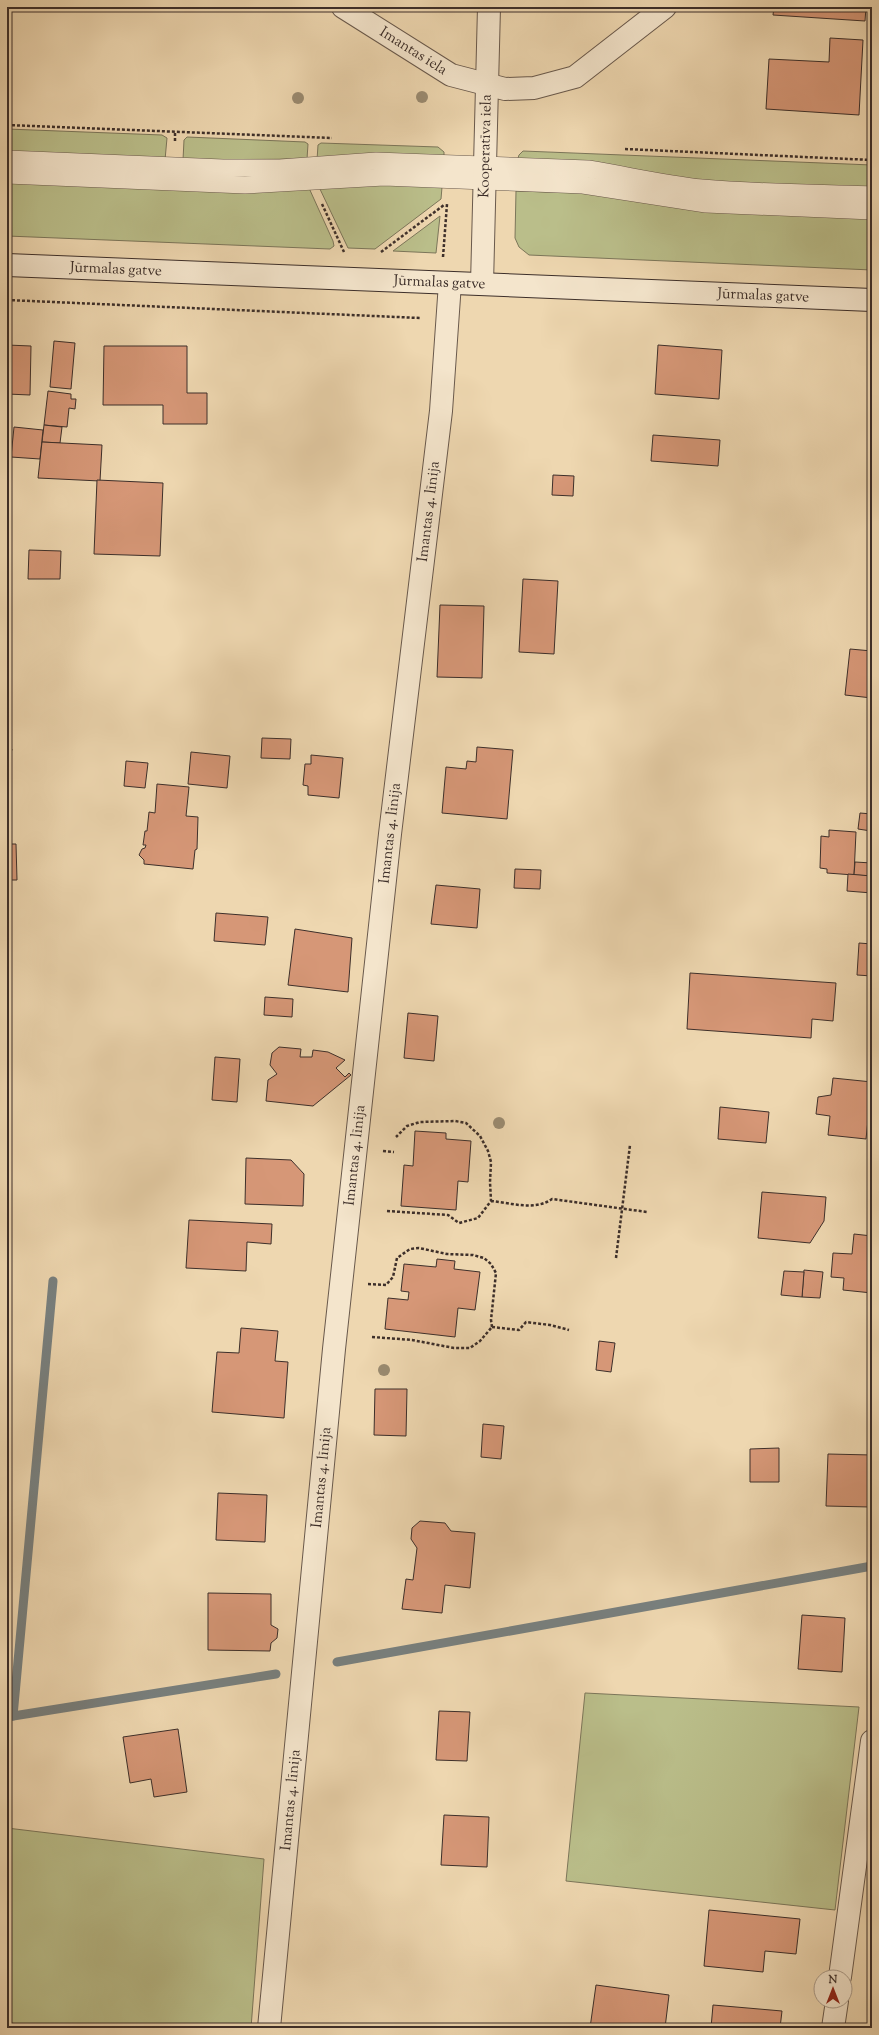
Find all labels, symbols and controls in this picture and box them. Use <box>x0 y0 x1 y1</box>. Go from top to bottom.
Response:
street label: Imantas iela <box>375 22 451 80</box>
street label: Kooperatīva iela <box>474 94 497 198</box>
street label: Jūrmalas gatve <box>69 257 162 282</box>
street label: Jūrmalas gatve <box>392 270 486 295</box>
street label: Jūrmalas gatve <box>716 283 810 308</box>
street label: Imantas 4. līnija <box>412 460 445 563</box>
street label: Imantas 4. līnija <box>374 781 407 885</box>
street label: Imantas 4. līnija <box>339 1104 371 1207</box>
street label: Imantas 4. līnija <box>306 1426 337 1529</box>
street label: Imantas 4. līnija <box>276 1749 306 1851</box>
north arrow <box>813 1969 853 2009</box>
text: N <box>828 1972 838 1988</box>

